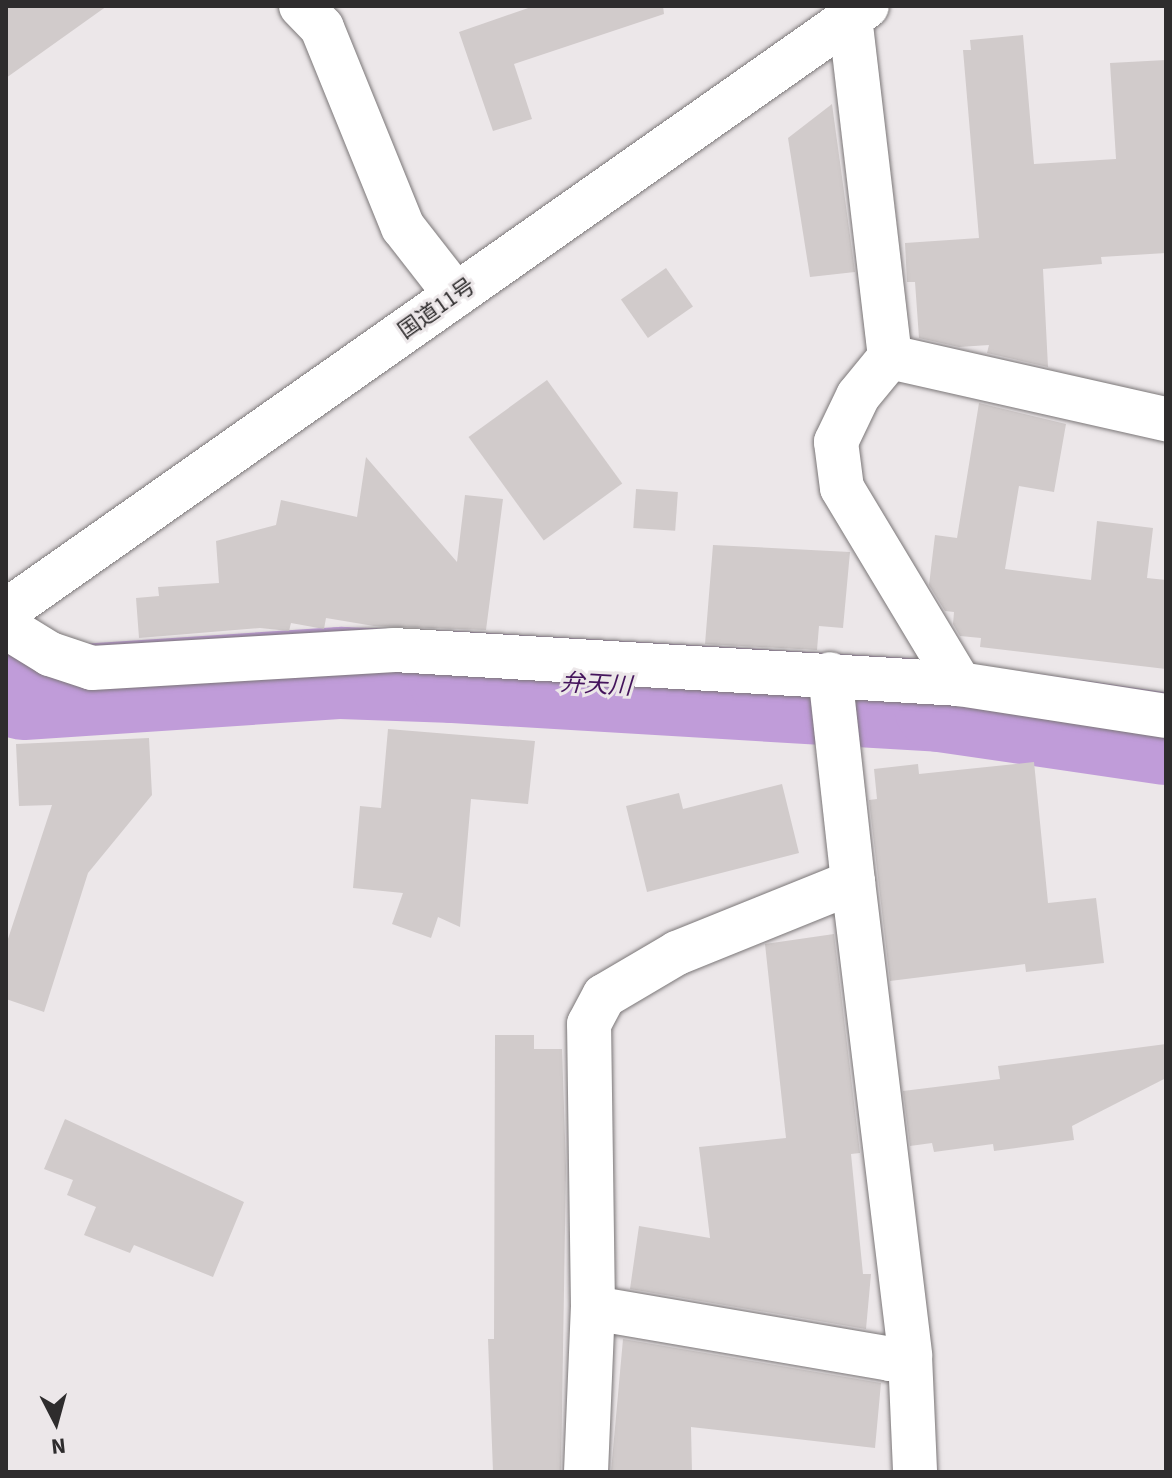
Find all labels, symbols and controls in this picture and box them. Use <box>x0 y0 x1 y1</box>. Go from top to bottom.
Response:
street label: 国道11号 <box>393 273 481 345</box>
water label: 弁天川 <box>559 669 633 701</box>
north arrow <box>16 1382 96 1462</box>
text: N <box>50 1429 67 1463</box>

